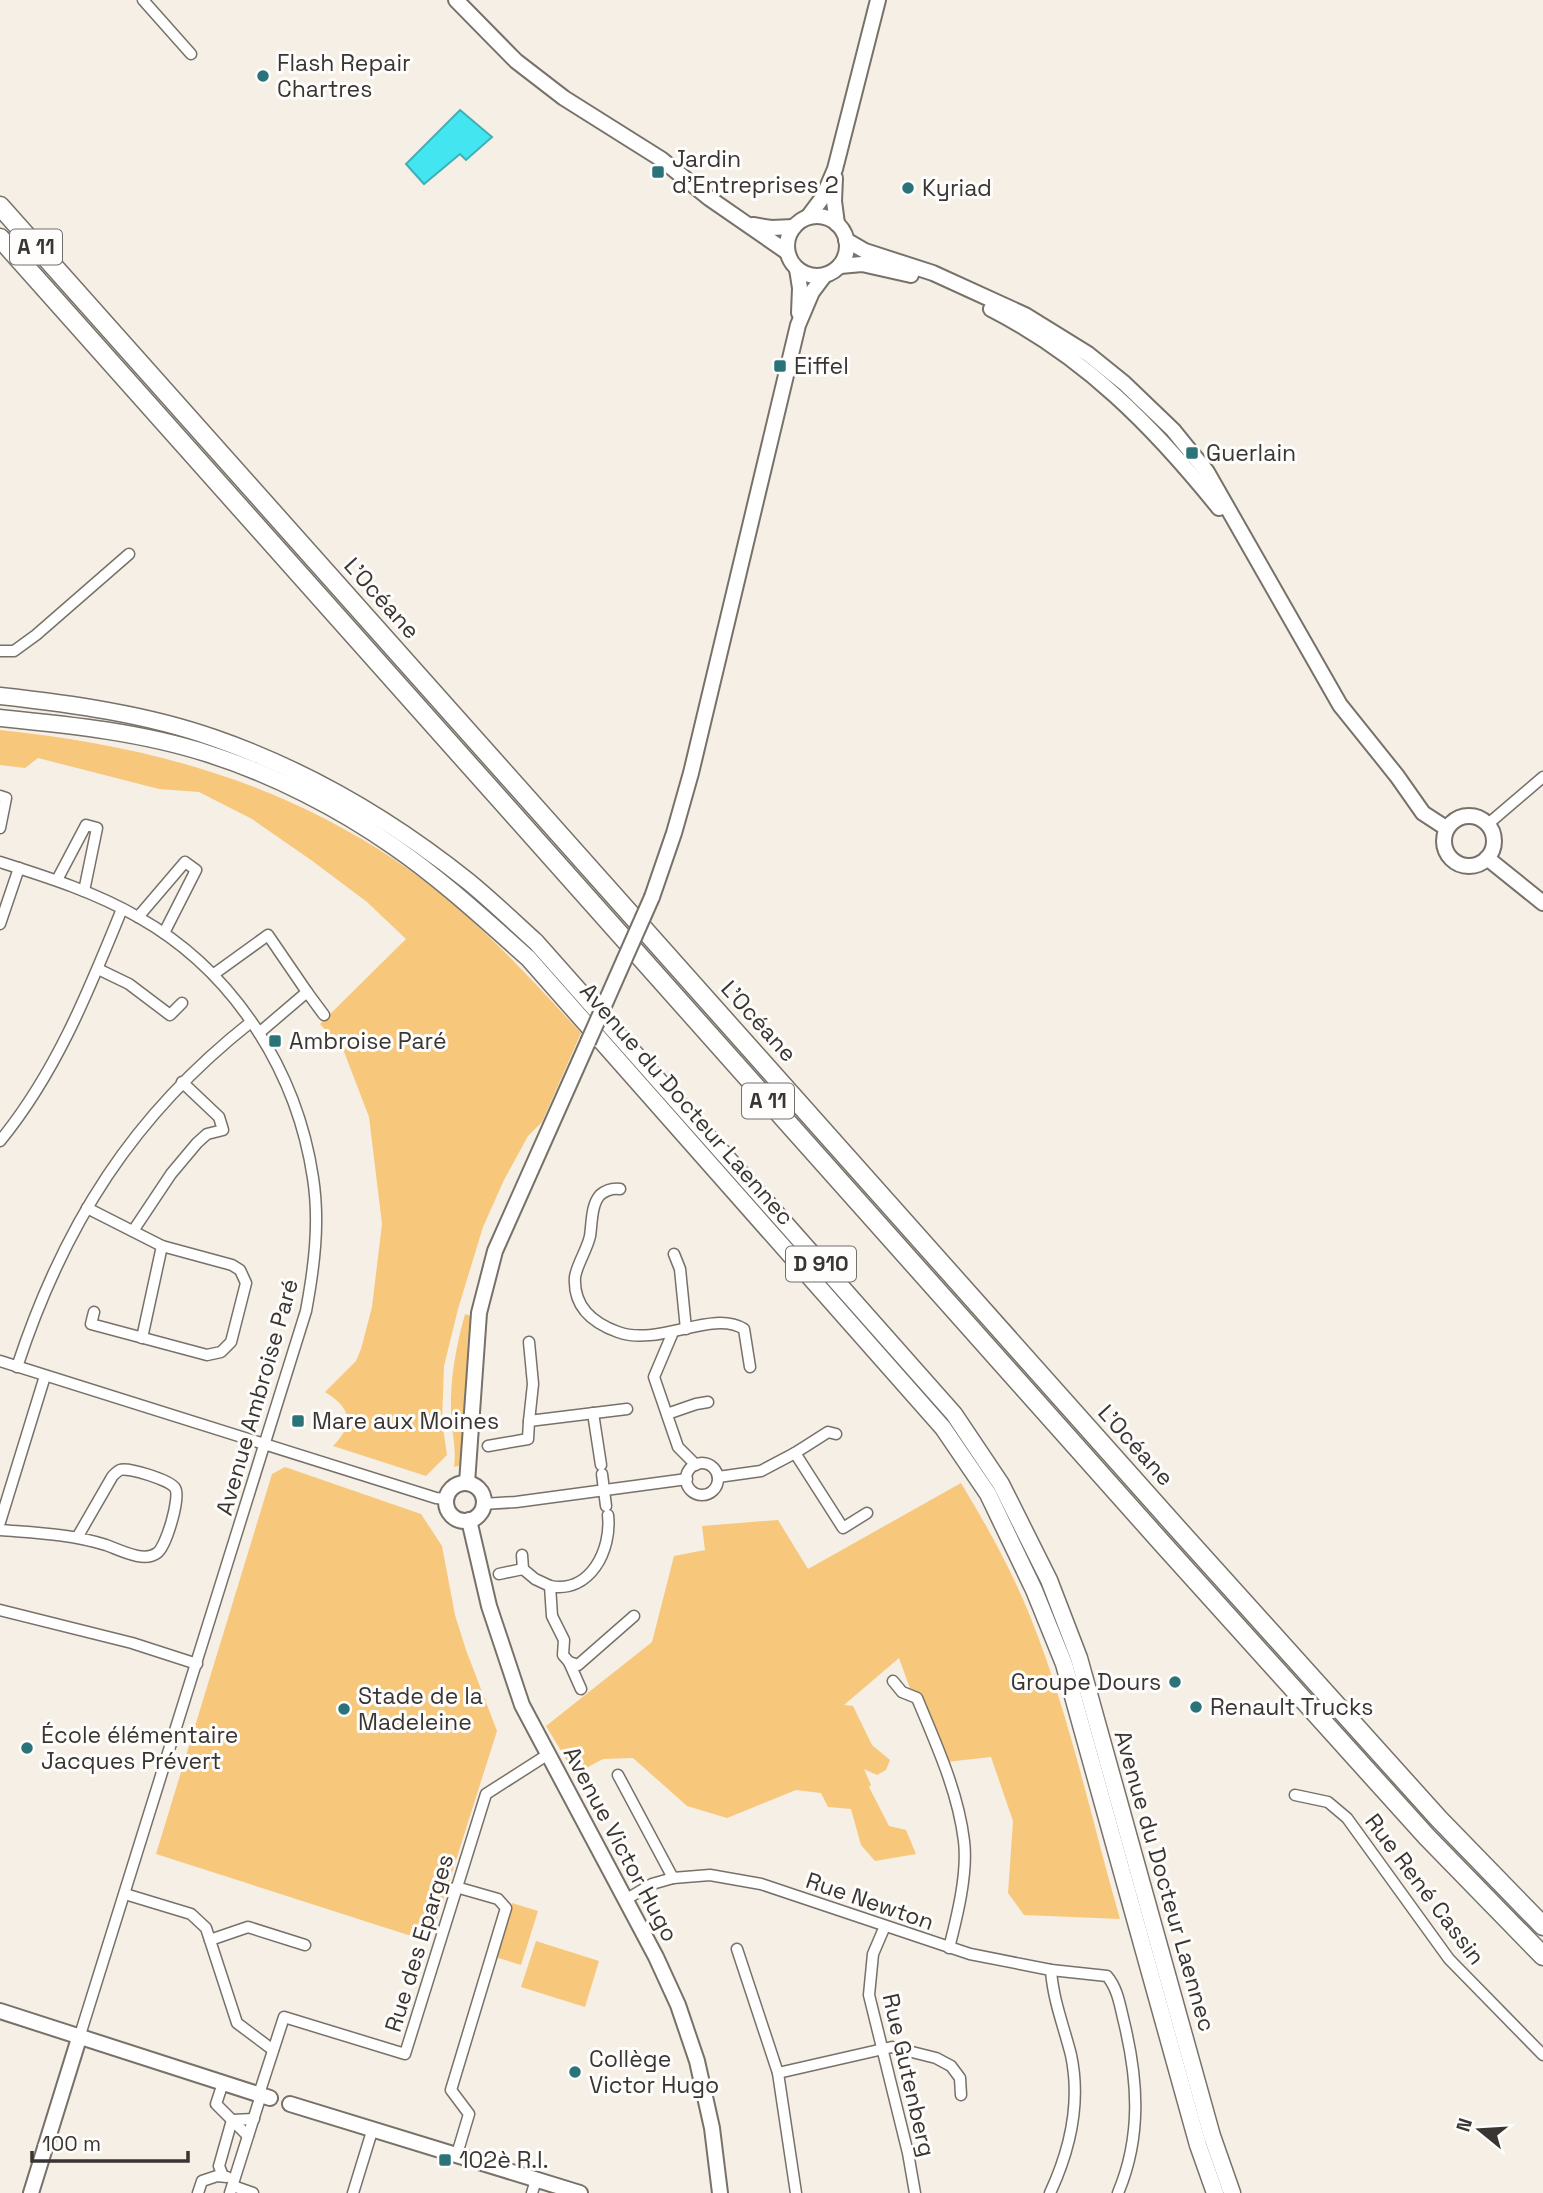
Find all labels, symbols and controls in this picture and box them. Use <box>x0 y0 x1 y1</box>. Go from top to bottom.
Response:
place label: Flash Repair Chartres <box>277 48 411 104</box>
marker: Flash Repair Chartres <box>255 68 271 84</box>
place label: Jardin d'Entreprises 2 <box>672 144 839 200</box>
marker: Jardin d'Entreprises 2 <box>650 164 666 180</box>
place label: Kyriad <box>922 173 992 203</box>
marker: Kyriad <box>900 180 916 196</box>
road number: A 11 <box>10 230 62 264</box>
place label: Eiffel <box>794 351 849 381</box>
marker: Eiffel <box>772 358 788 374</box>
place label: Guerlain <box>1206 438 1296 468</box>
marker: Guerlain <box>1184 445 1200 461</box>
street label: L’Océane <box>338 551 426 645</box>
street label: L’Océane <box>715 974 803 1068</box>
street label: Avenue du Docteur Laennec <box>573 976 801 1232</box>
place label: Ambroise Paré <box>289 1026 447 1056</box>
marker: Ambroise Paré <box>267 1033 283 1049</box>
road number: A 11 <box>742 1084 794 1118</box>
road number: D 910 <box>786 1246 856 1282</box>
street label: Avenue Ambroise Paré <box>209 1275 305 1519</box>
street label: L’Océane <box>1092 1398 1180 1492</box>
place label: Mare aux Moines <box>312 1406 499 1436</box>
marker: Mare aux Moines <box>290 1413 306 1429</box>
place label: Groupe Dours <box>1011 1667 1161 1697</box>
marker: Groupe Dours <box>1167 1674 1183 1690</box>
place label: Stade de la Madeleine <box>358 1681 483 1737</box>
place label: Renault Trucks <box>1210 1692 1373 1722</box>
marker: Renault Trucks <box>1188 1699 1204 1715</box>
marker: Stade de la Madeleine <box>336 1701 352 1717</box>
place label: École élémentaire Jacques Prévert <box>41 1720 238 1776</box>
street label: Avenue du Docteur Laennec <box>1108 1727 1222 2035</box>
marker: École élémentaire Jacques Prévert <box>19 1740 35 1756</box>
street label: Avenue Victor Hugo <box>557 1741 685 1947</box>
street label: Rue René Cassin <box>1358 1807 1492 1971</box>
street label: Rue des Eparges <box>378 1850 460 2036</box>
street label: Rue Newton <box>802 1865 938 1937</box>
street label: Rue Gutenberg <box>876 1990 942 2160</box>
place label: Collège Victor Hugo <box>589 2044 719 2100</box>
marker: Collège Victor Hugo <box>567 2064 583 2080</box>
north arrow <box>1445 2095 1515 2165</box>
text: N <box>1450 2115 1478 2135</box>
scale bar <box>32 2120 187 2164</box>
text: 100 m <box>42 2130 101 2157</box>
place label: 102è R.I. <box>459 2145 549 2175</box>
marker: 102è R.I. <box>437 2152 453 2168</box>

